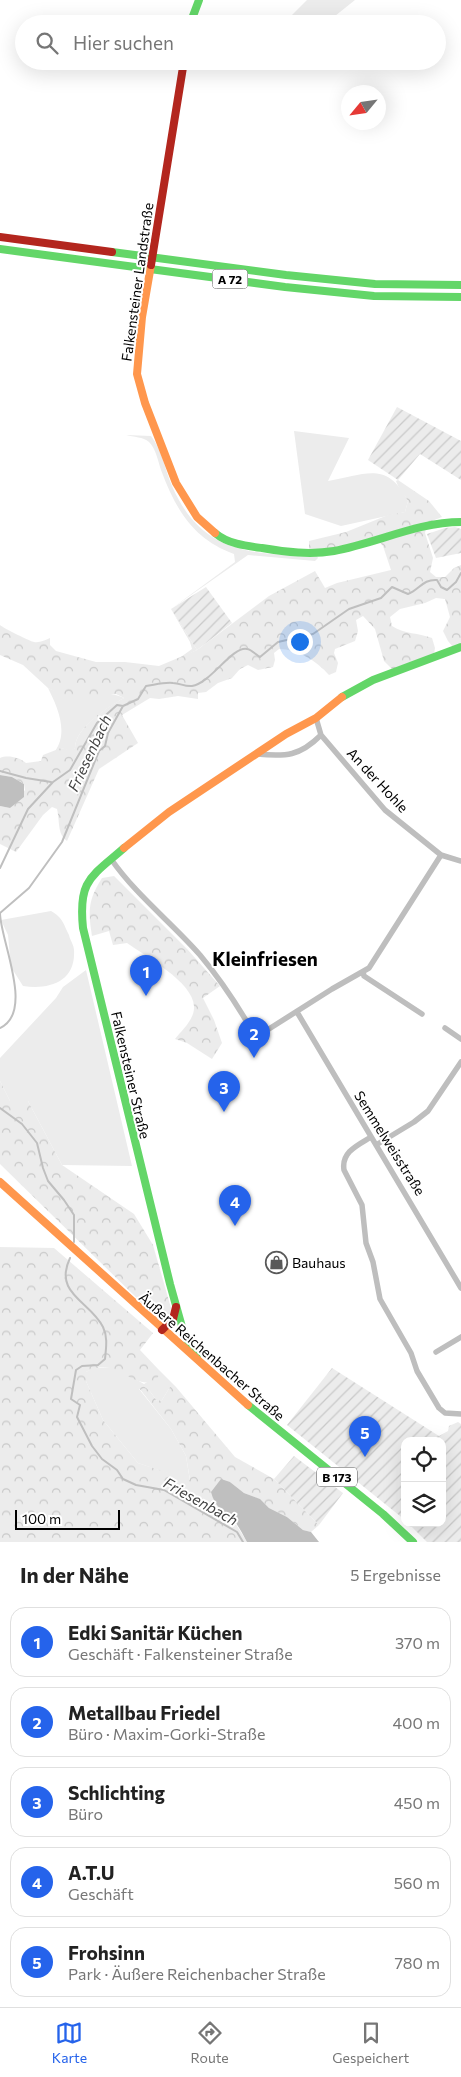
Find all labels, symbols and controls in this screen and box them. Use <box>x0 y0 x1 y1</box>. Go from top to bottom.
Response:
search box <box>15 15 446 70</box>
icon: search <box>33 29 61 57</box>
text: Hier suchen <box>73 31 174 54</box>
north arrow <box>341 85 386 130</box>
street label: Falkensteiner Landstraße <box>117 202 157 362</box>
road number: A 72 <box>212 270 248 288</box>
your location <box>287 629 313 655</box>
water label: Friesenbach <box>63 712 115 794</box>
street label: An der Hohle <box>344 744 412 816</box>
district label: Kleinfriesen <box>212 947 318 970</box>
pin: 1 <box>130 955 162 996</box>
street label: Falkensteiner Straße <box>108 1010 154 1140</box>
pin: 2 <box>238 1017 270 1058</box>
pin: 3 <box>208 1071 240 1112</box>
street label: Semmelweisstraße <box>351 1088 429 1198</box>
pin: 4 <box>219 1185 251 1226</box>
shop icon: Bauhaus <box>264 1250 288 1274</box>
place label: Bauhaus <box>292 1254 346 1271</box>
street label: Äußere Reichenbacher Straße <box>136 1288 288 1424</box>
pin: 5 <box>349 1416 381 1457</box>
map controls <box>401 1437 446 1527</box>
button: locate <box>401 1437 446 1482</box>
road number: B 173 <box>317 1468 357 1486</box>
water label: Friesenbach <box>161 1473 241 1529</box>
button: layers <box>401 1482 446 1527</box>
scale bar <box>15 1507 120 1530</box>
text: 100 m <box>22 1510 61 1527</box>
text: In der Nähe <box>20 1562 129 1587</box>
text: 5 Ergebnisse <box>350 1565 441 1584</box>
text: Edki Sanitär Küchen <box>68 1621 242 1644</box>
text: 1 <box>33 1633 41 1652</box>
text: 370 m <box>395 1633 440 1652</box>
text: Geschäft · Falkensteiner Straße <box>68 1644 293 1663</box>
text: Metallbau Friedel <box>68 1701 221 1724</box>
text: 2 <box>32 1713 42 1732</box>
text: 400 m <box>392 1713 440 1732</box>
text: Büro · Maxim-Gorki-Straße <box>68 1724 265 1743</box>
text: Schlichting <box>68 1781 165 1804</box>
text: 3 <box>32 1793 42 1812</box>
text: 450 m <box>394 1793 440 1812</box>
text: Büro <box>68 1804 103 1823</box>
text: A.T.U <box>68 1861 115 1884</box>
text: 4 <box>32 1873 42 1892</box>
text: 560 m <box>394 1873 440 1892</box>
text: Geschäft <box>68 1884 134 1903</box>
text: Frohsinn <box>68 1941 145 1964</box>
text: 5 <box>32 1953 42 1972</box>
text: 780 m <box>394 1953 440 1972</box>
text: Park · Äußere Reichenbacher Straße <box>68 1964 326 1983</box>
tab: Karte <box>52 2019 87 2066</box>
tab: Route <box>191 2019 229 2066</box>
tab: Gespeichert <box>332 2019 409 2066</box>

